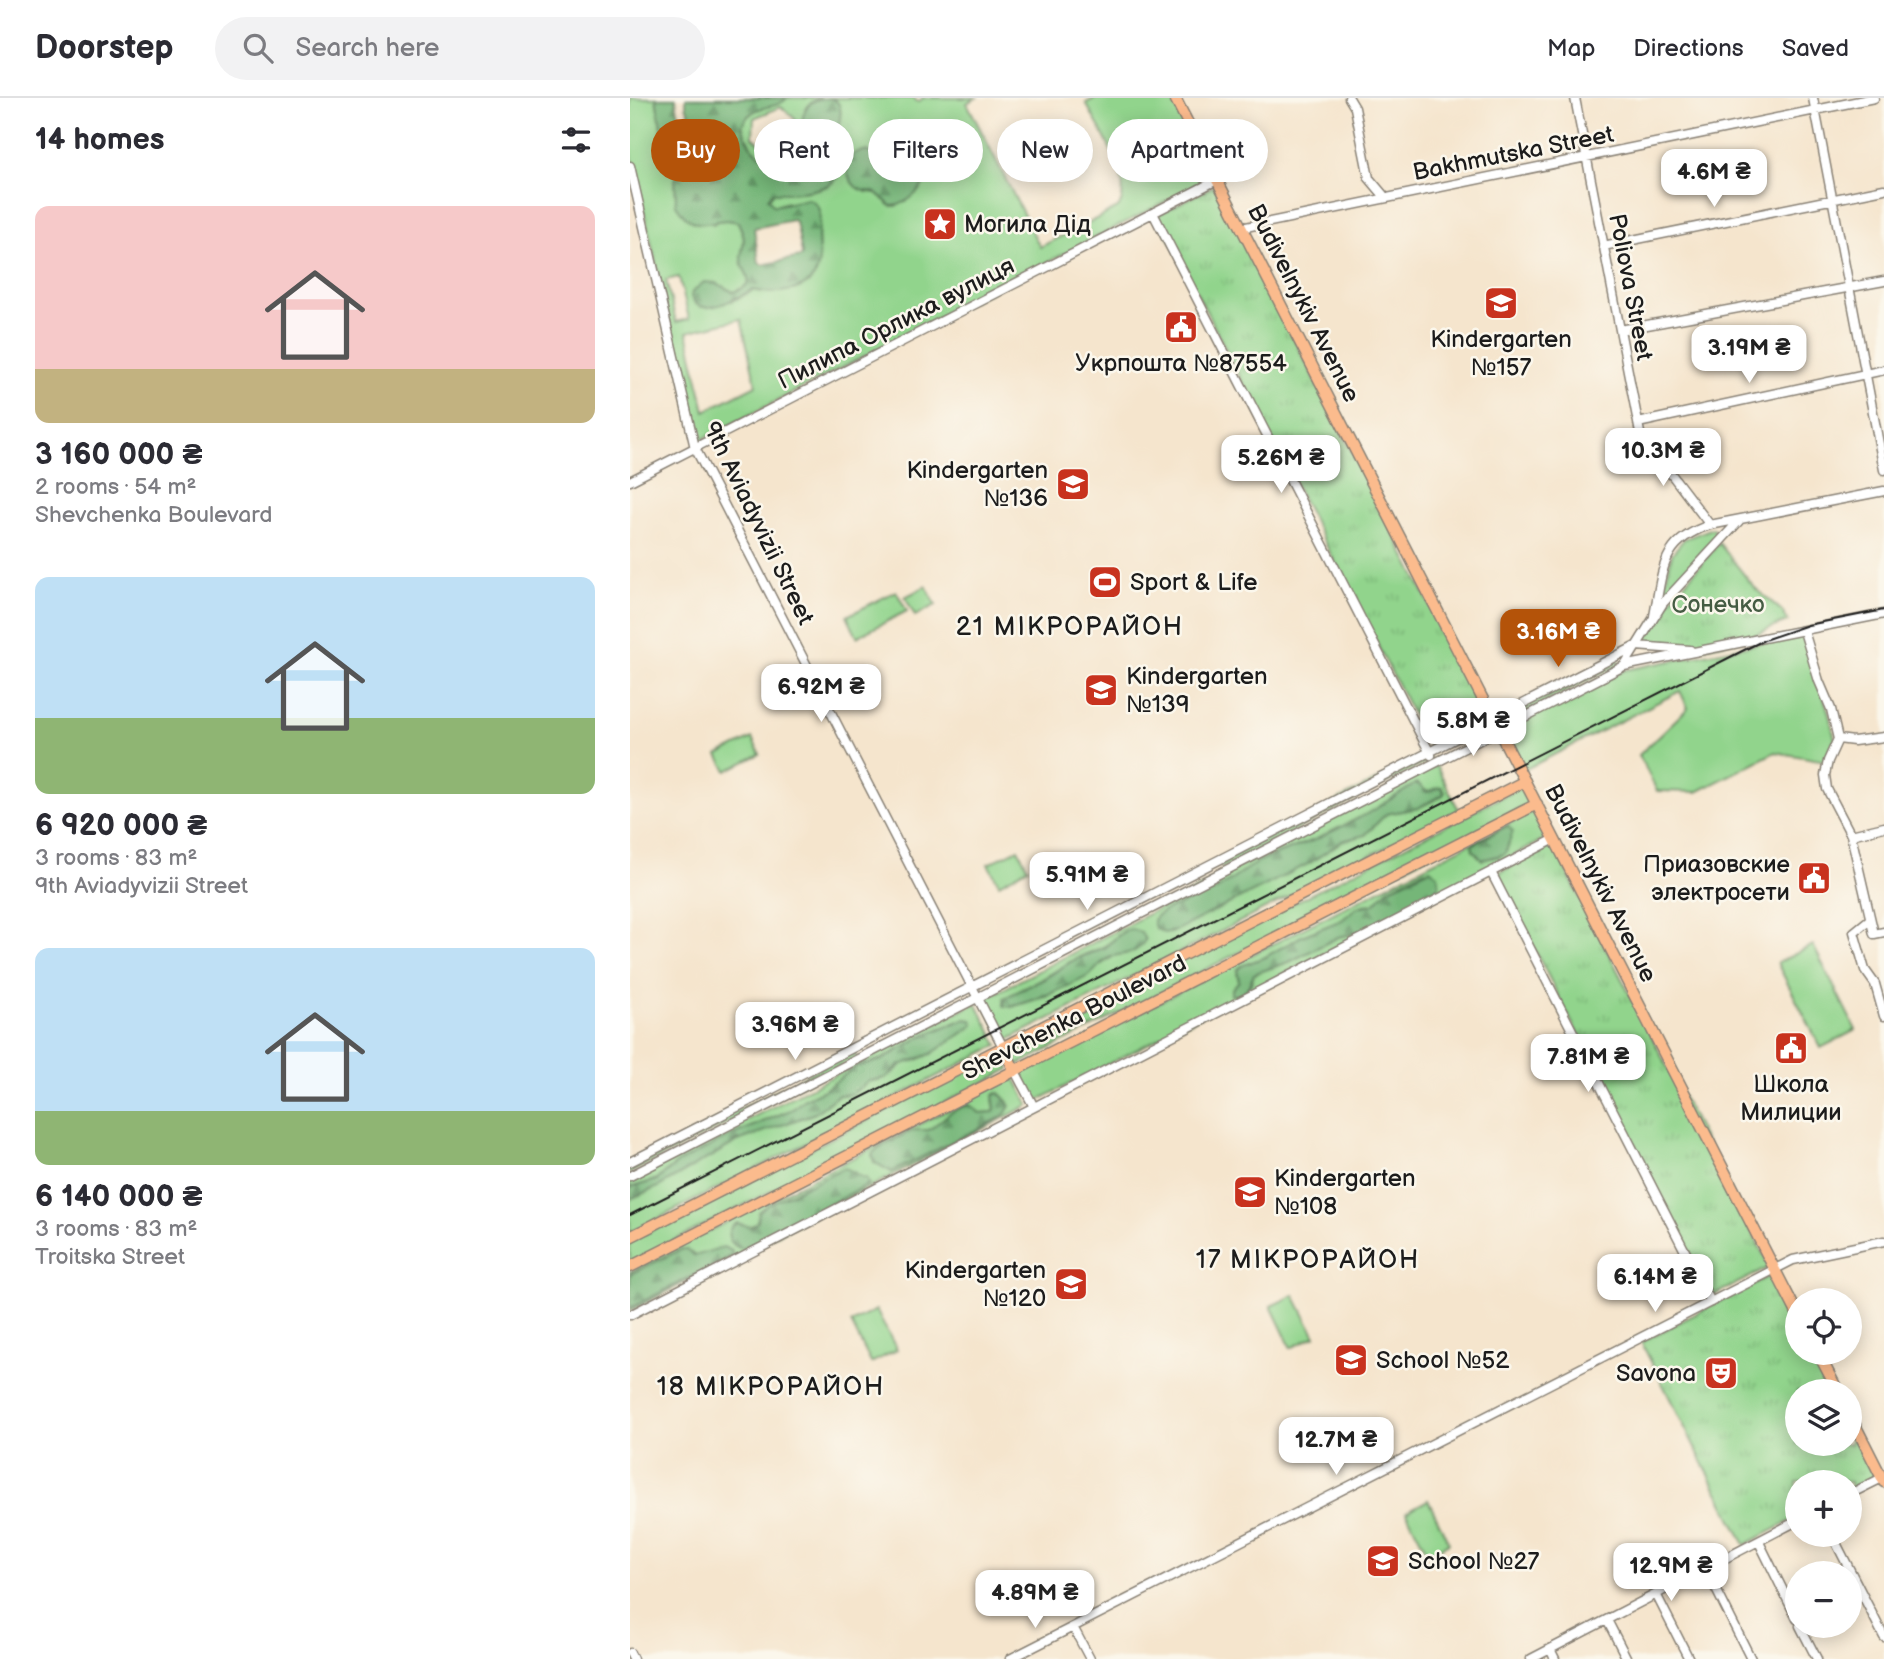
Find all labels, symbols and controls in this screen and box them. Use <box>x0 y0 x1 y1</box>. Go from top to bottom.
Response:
search box <box>215 17 705 80</box>
text: Doorstep <box>35 28 173 68</box>
icon: search <box>239 29 277 67</box>
text: Search here <box>295 33 439 64</box>
text: Map <box>1547 34 1595 63</box>
text: Directions <box>1633 34 1744 63</box>
text: Saved <box>1782 34 1849 63</box>
chip: Buy <box>651 119 740 182</box>
chip: Rent <box>754 119 854 182</box>
chip: Filters <box>868 119 983 182</box>
chip: New <box>997 119 1093 182</box>
chip: Apartment <box>1107 119 1268 182</box>
street label: Bakhmutska Street <box>1410 120 1617 187</box>
icon: filters <box>557 121 595 159</box>
text: 14 homes <box>35 122 164 158</box>
pin: 4.6M ₴ <box>1657 150 1771 209</box>
text: 4.6M ₴ <box>1677 158 1751 186</box>
street label: Budivelnykiv Avenue <box>1241 199 1366 407</box>
place icon: Могила Дiд <box>921 205 959 243</box>
place label: Могила Дiд <box>964 210 1091 239</box>
street label: Poliova Street <box>1602 211 1659 364</box>
street label: Пилипа Орлика вулиця <box>773 251 1019 396</box>
icon: home <box>252 252 378 378</box>
school or university icon: Kindergarten №157 <box>1482 284 1520 322</box>
public building icon: Укрпошта №87554 <box>1162 308 1200 346</box>
place label: Kindergarten №157 <box>1430 325 1572 382</box>
pin: 3.19M ₴ <box>1684 326 1814 385</box>
text: 3.19M ₴ <box>1707 334 1791 362</box>
place label: Укрпошта №87554 <box>1075 349 1287 378</box>
street label: 9th Aviadyvizii Street <box>697 417 821 630</box>
pin: 10.3M ₴ <box>1598 428 1728 488</box>
pin: 5.26M ₴ <box>1216 436 1346 495</box>
text: 3 160 000 ₴ <box>35 437 202 473</box>
text: 10.3M ₴ <box>1621 437 1705 465</box>
text: 5.26M ₴ <box>1237 444 1325 472</box>
place label: Kindergarten №136 <box>906 456 1048 513</box>
school or university icon: Kindergarten №136 <box>1054 465 1092 503</box>
text: 2 rooms · 54 m² <box>35 473 197 501</box>
text: Shevchenka Boulevard <box>35 501 272 529</box>
sports icon: Sport & Life <box>1086 563 1124 601</box>
place label: Sport & Life <box>1130 568 1257 597</box>
park label: Сонечко <box>1671 590 1765 619</box>
pin: 3.16M ₴ <box>1493 610 1623 669</box>
district label: 21 МІКРОРАЙОН <box>956 612 1184 643</box>
text: 3.16M ₴ <box>1516 618 1600 646</box>
icon: home <box>252 623 378 749</box>
place label: Kindergarten №139 <box>1126 662 1268 719</box>
pin: 6.92M ₴ <box>756 664 886 724</box>
school or university icon: Kindergarten №139 <box>1082 671 1120 709</box>
text: 6.92M ₴ <box>777 673 865 701</box>
pin: 5.8M ₴ <box>1416 698 1530 758</box>
text: 5.8M ₴ <box>1436 707 1510 735</box>
street label: Budivelnykiv Avenue <box>1538 779 1663 987</box>
text: 6 920 000 ₴ <box>35 808 207 844</box>
text: 3 rooms · 83 m² <box>35 844 197 872</box>
place label: Приазовские электросети <box>1643 850 1790 907</box>
pin: 5.91M ₴ <box>1022 852 1152 912</box>
public building icon: Приазовские электросети <box>1795 859 1833 897</box>
text: 5.91M ₴ <box>1046 861 1128 889</box>
text: 9th Aviadyvizii Street <box>35 872 248 900</box>
street label: Shevchenka Boulevard <box>957 948 1191 1087</box>
icon: home <box>252 994 378 1120</box>
pin: 3.96M ₴ <box>730 1002 860 1062</box>
text: 3.96M ₴ <box>751 1011 839 1039</box>
public building icon: Школа Милиции <box>1772 1029 1810 1067</box>
pin: 7.81M ₴ <box>1523 1034 1653 1094</box>
text: 7.81M ₴ <box>1547 1043 1629 1071</box>
place label: Школа Милиции <box>1740 1070 1842 1127</box>
place label: Kindergarten №108 <box>1274 1164 1416 1221</box>
school or university icon: Kindergarten №108 <box>1231 1173 1269 1211</box>
text: 6 140 000 ₴ <box>35 1179 203 1215</box>
text: 3 rooms · 83 m² <box>35 1215 197 1243</box>
text: Troitska Street <box>35 1243 185 1271</box>
district label: 17 МІКРОРАЙОН <box>1196 1245 1420 1276</box>
pin: 6.14M ₴ <box>1590 1254 1720 1314</box>
place label: Kindergarten №120 <box>904 1256 1046 1313</box>
text: 6.14M ₴ <box>1613 1263 1697 1291</box>
school or university icon: Kindergarten №120 <box>1052 1265 1090 1303</box>
map controls <box>1785 1288 1862 1638</box>
button: locate <box>1785 1288 1862 1365</box>
school or university icon: School №52 <box>1332 1341 1370 1379</box>
place label: School №52 <box>1376 1346 1509 1375</box>
theatre icon: Savona <box>1702 1354 1740 1392</box>
place label: Savona <box>1616 1359 1696 1388</box>
district label: 18 МІКРОРАЙОН <box>657 1372 885 1403</box>
button: layers <box>1785 1379 1862 1456</box>
pin: 12.7M ₴ <box>1271 1418 1401 1477</box>
text: 12.7M ₴ <box>1295 1426 1377 1454</box>
button: + <box>1785 1470 1862 1547</box>
school or university icon: School №27 <box>1364 1542 1402 1580</box>
pin: 12.9M ₴ <box>1606 1544 1736 1603</box>
place label: School №27 <box>1408 1547 1540 1576</box>
text: 12.9M ₴ <box>1629 1552 1713 1580</box>
button: − <box>1785 1561 1862 1638</box>
pin: 4.89M ₴ <box>970 1570 1100 1630</box>
text: 4.89M ₴ <box>991 1579 1079 1607</box>

